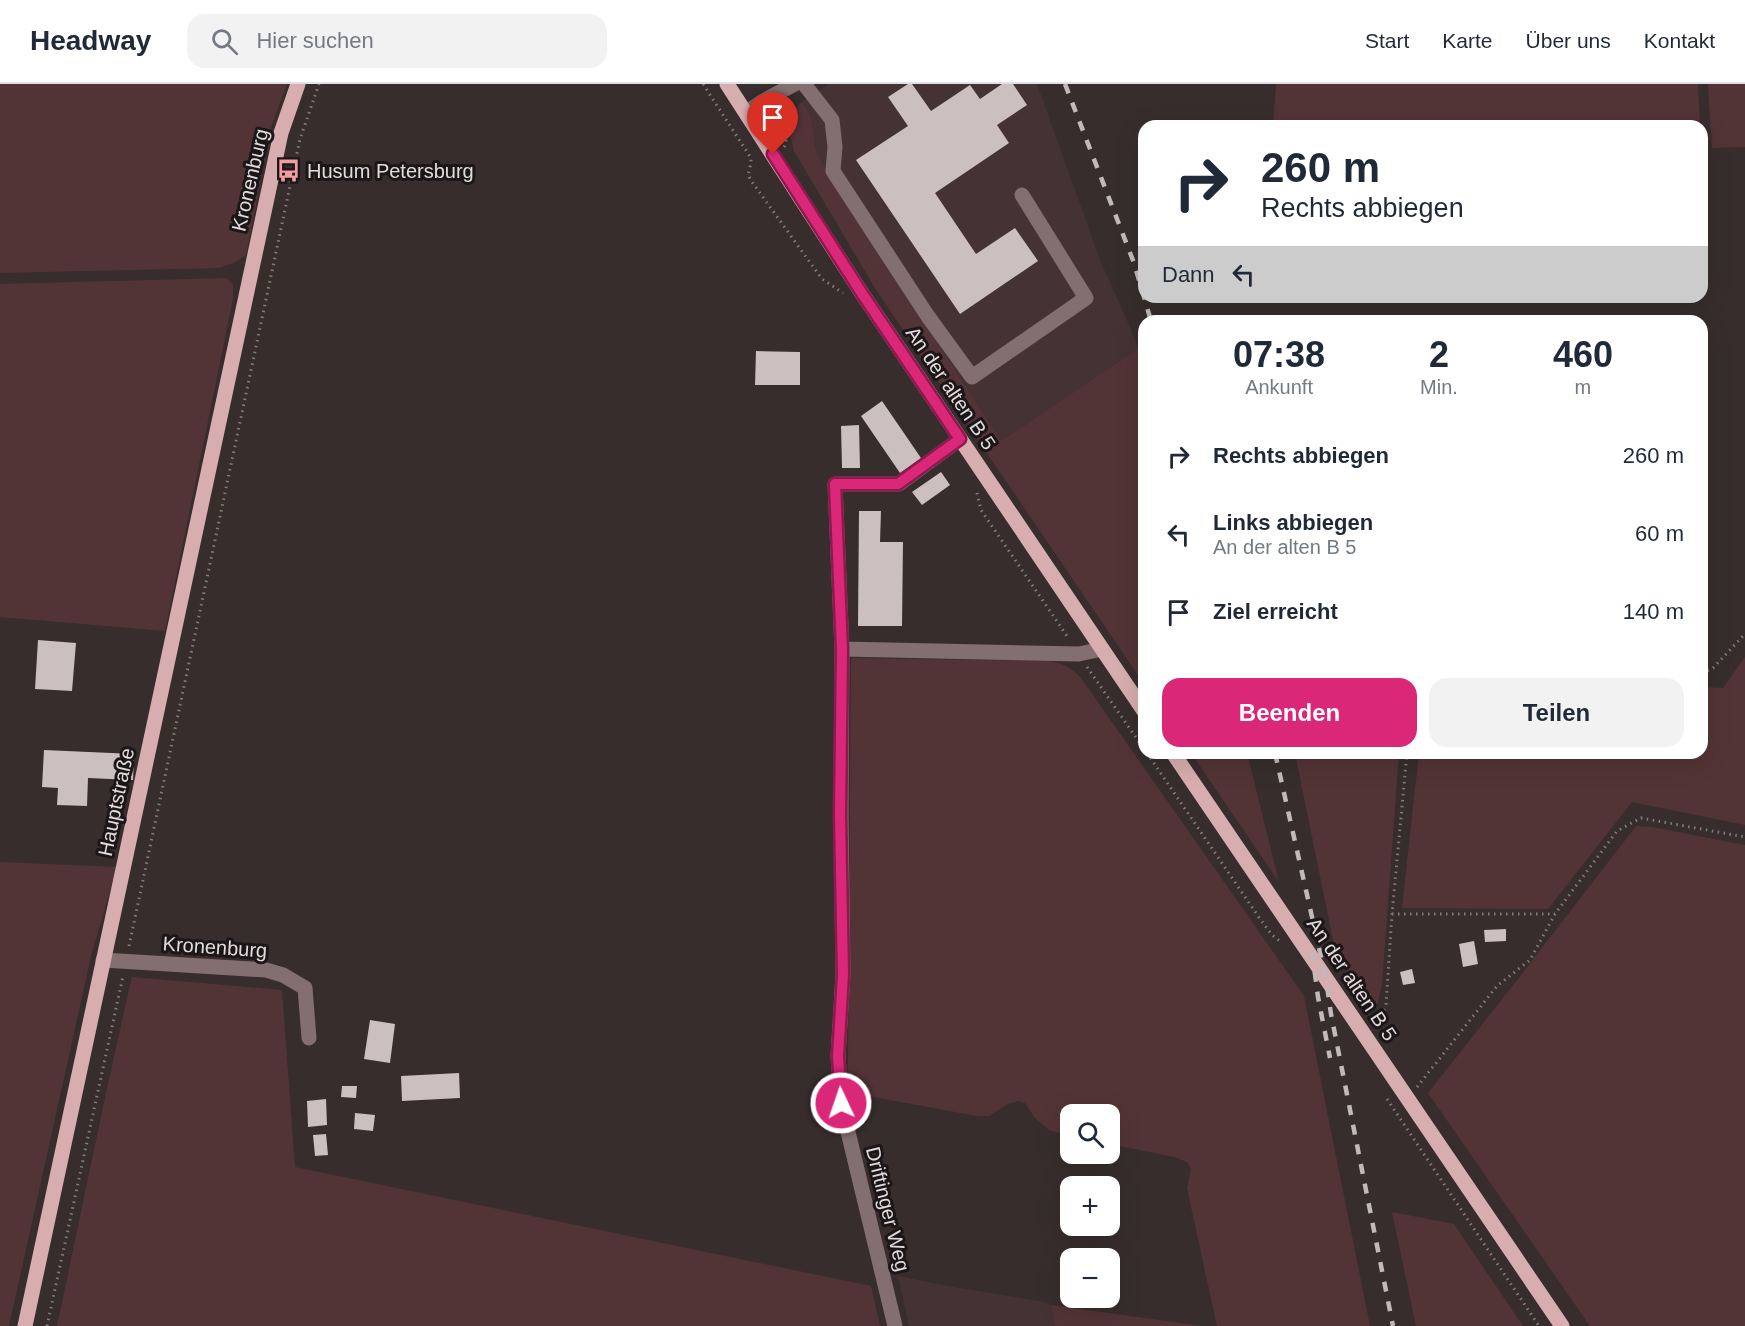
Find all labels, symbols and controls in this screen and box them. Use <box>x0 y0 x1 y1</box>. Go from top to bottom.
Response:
search box <box>187 14 607 68</box>
text: Headway <box>30 25 151 56</box>
icon: search <box>208 25 241 58</box>
text: Hier suchen <box>256 28 374 53</box>
text: Start <box>1365 29 1409 52</box>
text: Karte <box>1442 29 1493 52</box>
text: Über uns <box>1526 29 1611 52</box>
text: Kontakt <box>1644 29 1715 52</box>
pin <box>747 92 798 154</box>
icon: arrive <box>756 101 789 134</box>
street label: Kronenburg <box>228 127 272 233</box>
icon: right <box>1162 144 1240 222</box>
text: 260 m <box>1261 144 1380 191</box>
bus stop icon: Husum Petersburg <box>276 158 302 184</box>
place label: Husum Petersburg <box>307 160 474 182</box>
text: Rechts abbiegen <box>1261 193 1464 223</box>
icon: left <box>1227 258 1260 291</box>
text: Dann <box>1162 262 1215 287</box>
street label: An der alten B 5 <box>902 322 1000 454</box>
text: 07:38 <box>1233 334 1325 375</box>
text: 2 <box>1429 334 1449 375</box>
text: 460 <box>1553 334 1613 375</box>
text: Ankunft <box>1245 376 1313 398</box>
text: Min. <box>1420 376 1458 398</box>
text: m <box>1575 376 1591 398</box>
icon: right <box>1162 440 1195 473</box>
text: Rechts abbiegen <box>1213 443 1389 468</box>
text: 260 m <box>1623 443 1684 468</box>
text: Links abbiegen <box>1213 510 1373 535</box>
icon: left <box>1162 518 1195 551</box>
text: 60 m <box>1635 521 1684 546</box>
text: An der alten B 5 <box>1213 536 1356 558</box>
icon: arrive <box>1162 596 1195 629</box>
text: Ziel erreicht <box>1213 599 1338 624</box>
text: 140 m <box>1623 599 1684 624</box>
button: Beenden <box>1162 678 1417 747</box>
button: Teilen <box>1429 678 1684 747</box>
street label: Hauptstraße <box>94 746 138 858</box>
street label: An der alten B 5 <box>1303 913 1401 1045</box>
street label: Kronenburg <box>162 932 268 962</box>
position arrow <box>809 1071 873 1135</box>
map controls <box>1060 1104 1120 1308</box>
button: search <box>1060 1104 1120 1164</box>
street label: Driftinger Weg <box>862 1145 914 1273</box>
button: + <box>1060 1176 1120 1236</box>
button: − <box>1060 1248 1120 1308</box>

